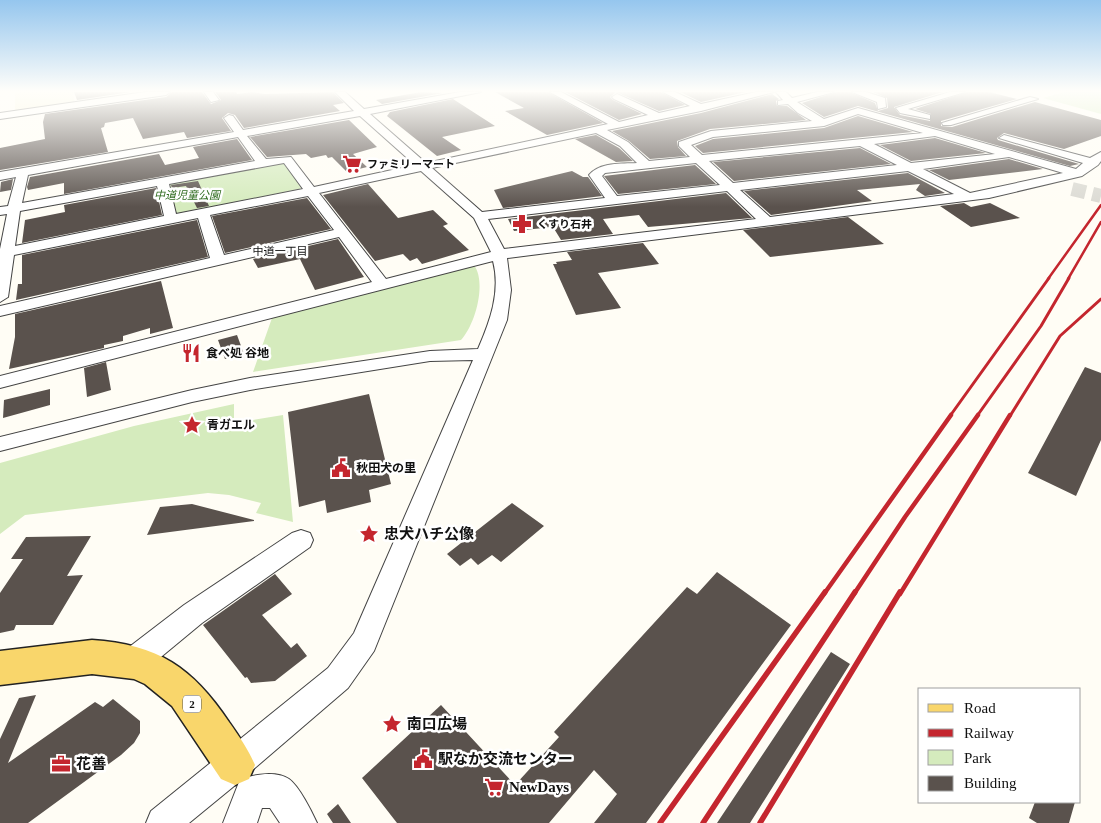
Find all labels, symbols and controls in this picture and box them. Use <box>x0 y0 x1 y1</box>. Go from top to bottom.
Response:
supermarket icon: ファミリーマート <box>341 153 363 175</box>
place label: ファミリーマート <box>367 158 455 170</box>
park label: 中道児童公園 <box>154 189 222 201</box>
pharmacy icon: くすり石井 <box>511 213 533 235</box>
place label: くすり石井 <box>537 218 592 230</box>
district label: 中道一丁目 <box>253 245 308 257</box>
restaurant icon: 食べ処 谷地 <box>180 342 202 364</box>
place label: 食べ処 谷地 <box>206 346 269 360</box>
place icon: 青ガエル <box>181 414 203 436</box>
place label: 青ガエル <box>207 418 255 432</box>
public building icon: 秋田犬の里 <box>330 457 352 479</box>
place label: 秋田犬の里 <box>356 461 416 475</box>
place icon: 忠犬ハチ公像 <box>358 523 380 545</box>
place label: 忠犬ハチ公像 <box>384 526 474 542</box>
legend <box>918 688 1081 803</box>
road number: 2 <box>183 696 201 712</box>
text: Road <box>964 700 996 716</box>
place icon: 南口広場 <box>381 713 403 735</box>
place label: 南口広場 <box>407 716 467 732</box>
text: Railway <box>964 725 1014 741</box>
public building icon: 駅なか交流センター <box>412 748 434 770</box>
text: Park <box>964 750 992 766</box>
place label: 駅なか交流センター <box>438 751 573 767</box>
office icon: 花善 <box>50 753 72 775</box>
place label: 花善 <box>76 756 106 772</box>
text: Building <box>964 775 1017 791</box>
supermarket icon: NewDays <box>483 776 505 798</box>
place label: NewDays <box>509 779 569 795</box>

